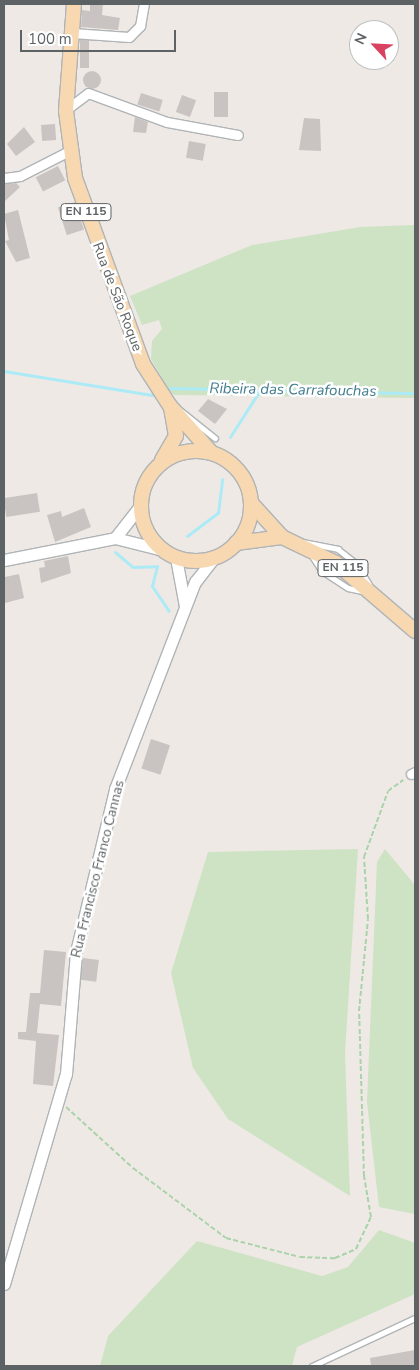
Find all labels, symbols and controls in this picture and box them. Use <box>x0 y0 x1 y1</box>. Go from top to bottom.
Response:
scale bar <box>22 20 179 52</box>
north arrow <box>349 20 399 70</box>
text: 100 m <box>28 29 72 49</box>
text: N <box>350 30 372 48</box>
road number: EN 115 <box>60 202 112 222</box>
street label: Rua de São Roque <box>88 240 146 354</box>
water label: Ribeira das Carrafouchas <box>209 380 377 400</box>
road number: EN 115 <box>317 558 369 578</box>
street label: Rua Francisco Franco Cannas <box>68 778 128 960</box>

